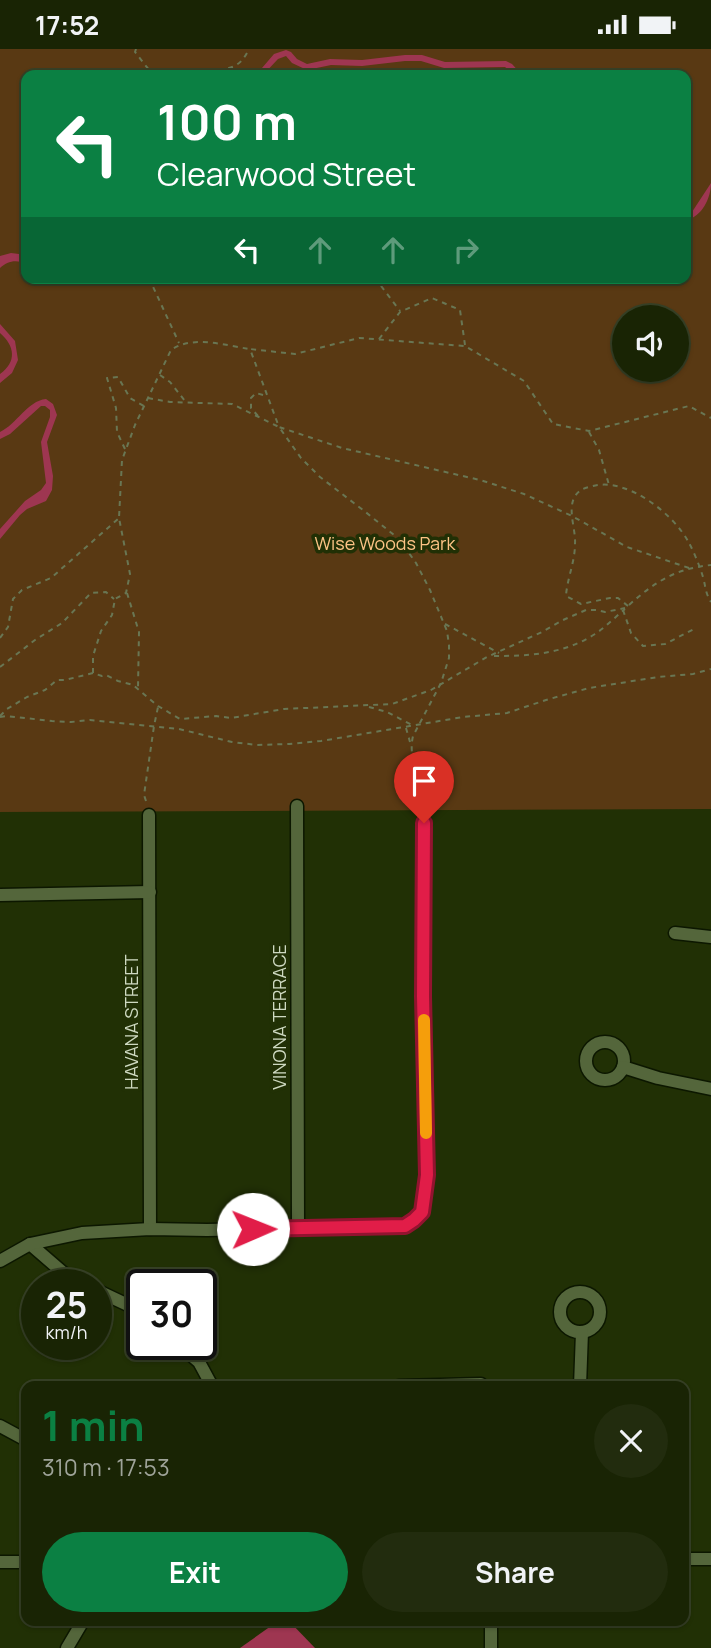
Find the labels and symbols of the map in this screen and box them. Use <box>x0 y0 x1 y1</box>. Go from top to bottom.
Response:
park label: Wise Woods Park <box>315 531 457 555</box>
pin <box>394 751 454 823</box>
street label: VINONA TERRACE <box>267 944 291 1090</box>
street label: HAVANA STREET <box>119 954 143 1090</box>
position arrow <box>216 1192 290 1266</box>
speed limit sign: 30 <box>126 1269 217 1360</box>

